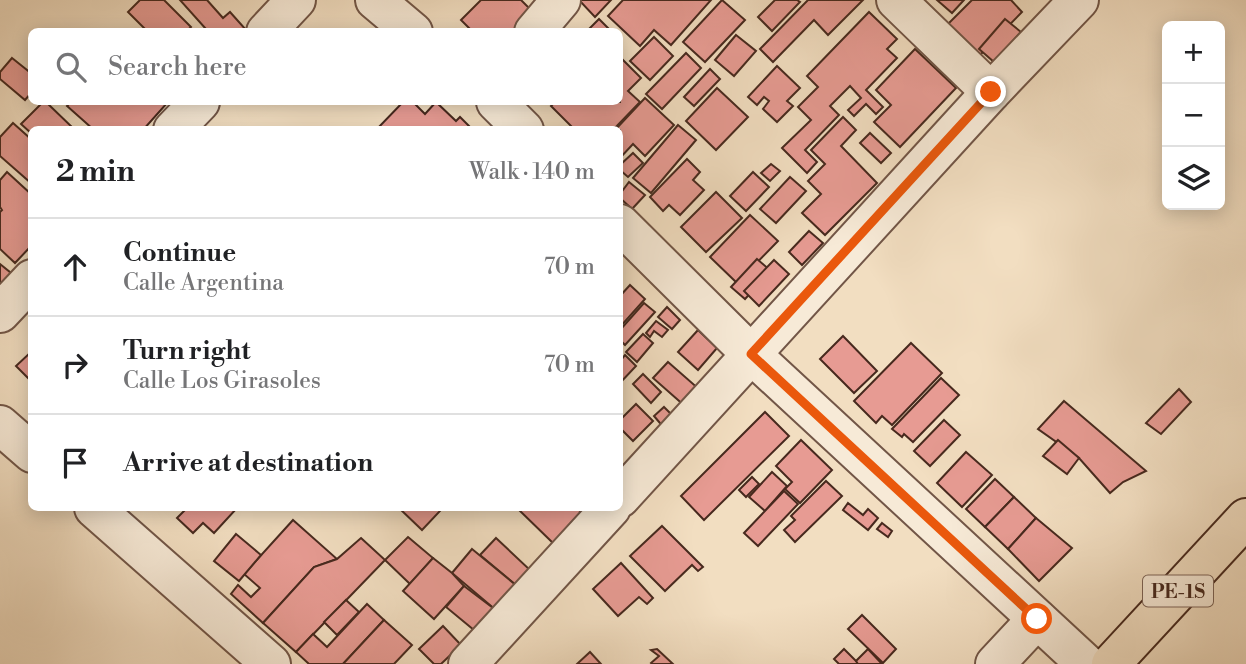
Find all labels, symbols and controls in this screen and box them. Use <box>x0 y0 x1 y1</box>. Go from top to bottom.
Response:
map controls <box>1162 21 1225 210</box>
button: + <box>1162 21 1225 84</box>
search box <box>28 28 623 105</box>
icon: search <box>52 48 90 86</box>
text: Search here <box>108 51 247 83</box>
route end <box>975 76 1006 107</box>
button: − <box>1162 84 1225 147</box>
button: layers <box>1162 147 1225 210</box>
text: 2 min <box>56 153 135 191</box>
text: Walk · 140 m <box>469 158 595 186</box>
text: Continue <box>123 237 236 269</box>
icon: ahead <box>56 248 94 286</box>
text: 70 m <box>544 253 595 281</box>
text: Calle Argentina <box>123 269 284 297</box>
text: Turn right <box>123 335 251 367</box>
icon: right <box>56 346 94 384</box>
text: 70 m <box>544 351 595 379</box>
text: Calle Los Girasoles <box>123 367 321 395</box>
icon: arrive <box>56 444 94 482</box>
text: Arrive at destination <box>123 447 373 479</box>
road number: PE-1S <box>1143 576 1213 606</box>
route start <box>1021 603 1052 634</box>

